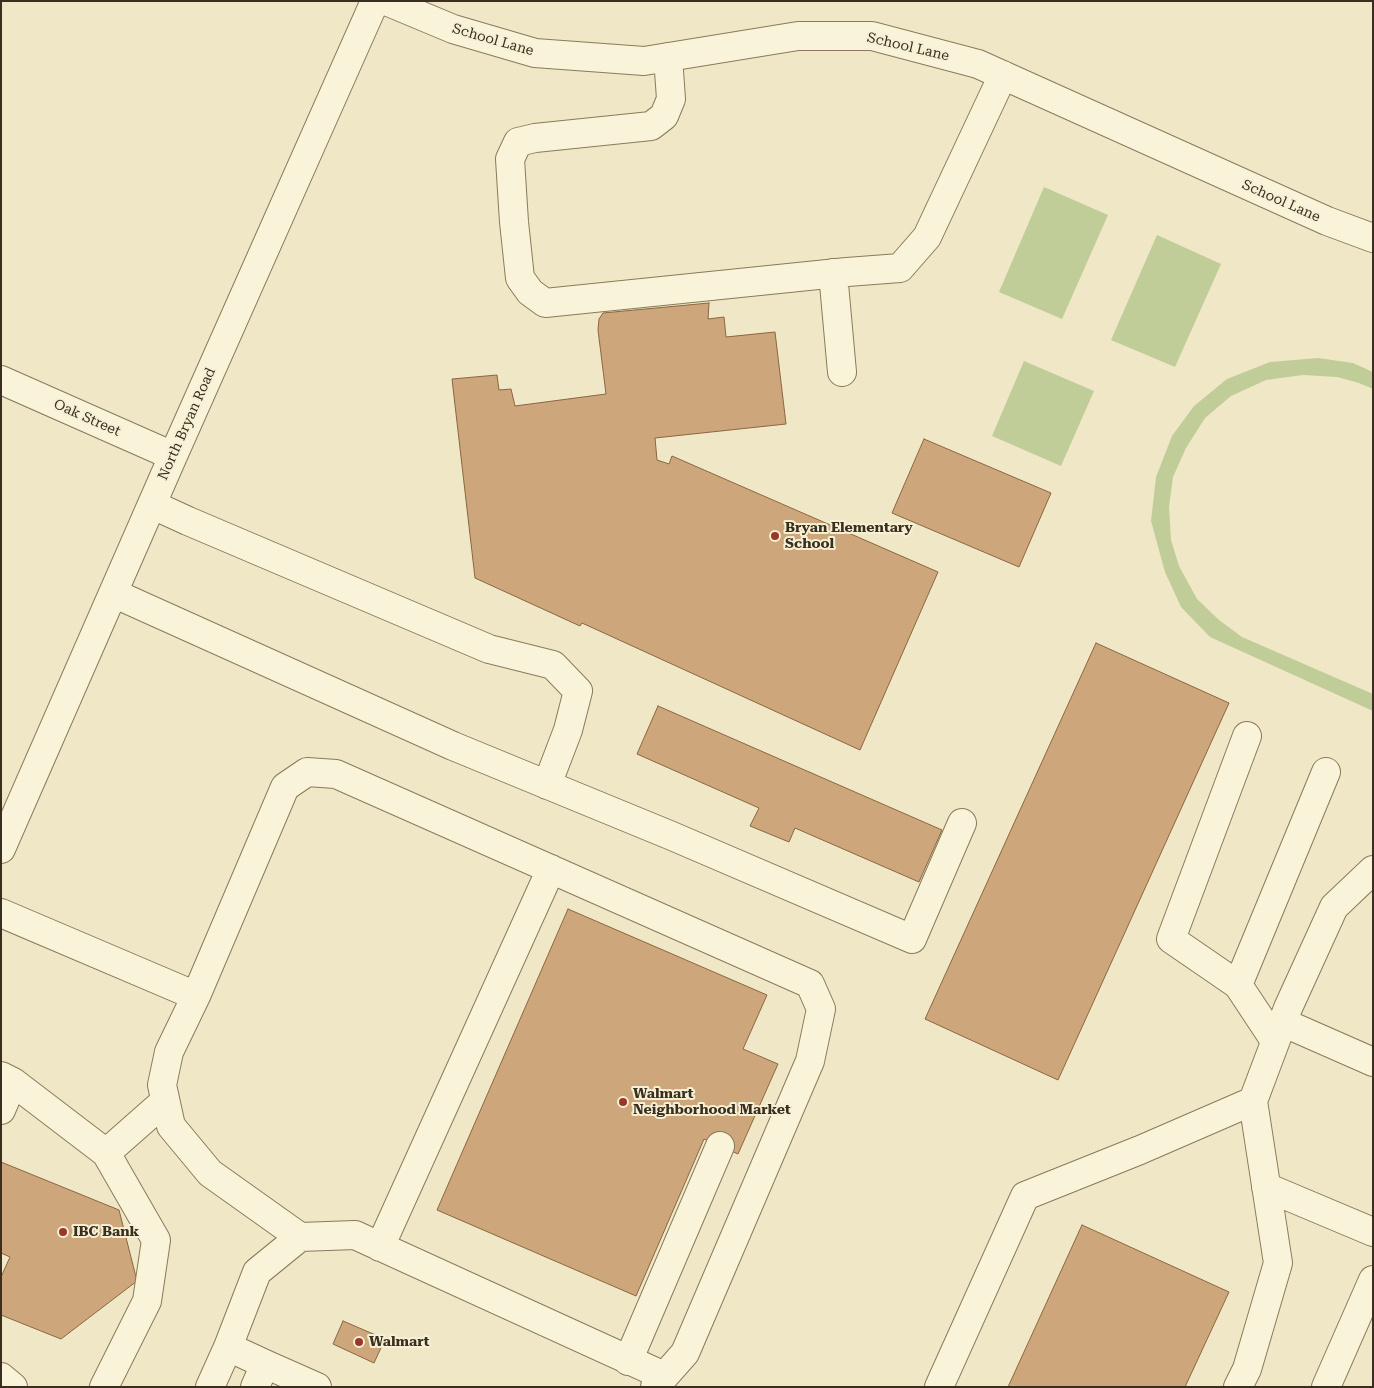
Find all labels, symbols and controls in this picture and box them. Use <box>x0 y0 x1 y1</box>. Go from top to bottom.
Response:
street label: School Lane <box>450 20 536 60</box>
street label: School Lane <box>865 29 951 65</box>
street label: School Lane <box>1239 176 1323 226</box>
street label: North Bryan Road <box>155 365 219 483</box>
street label: Oak Street <box>51 396 123 440</box>
place label: Bryan Elementary School <box>785 520 913 552</box>
marker: Bryan Elementary School <box>769 530 781 542</box>
place label: Walmart Neighborhood Market <box>633 1086 791 1118</box>
marker: Walmart Neighborhood Market <box>617 1096 629 1108</box>
place label: IBC Bank <box>73 1224 139 1240</box>
marker: IBC Bank <box>57 1226 69 1238</box>
place label: Walmart <box>369 1334 429 1350</box>
marker: Walmart <box>353 1336 365 1348</box>

